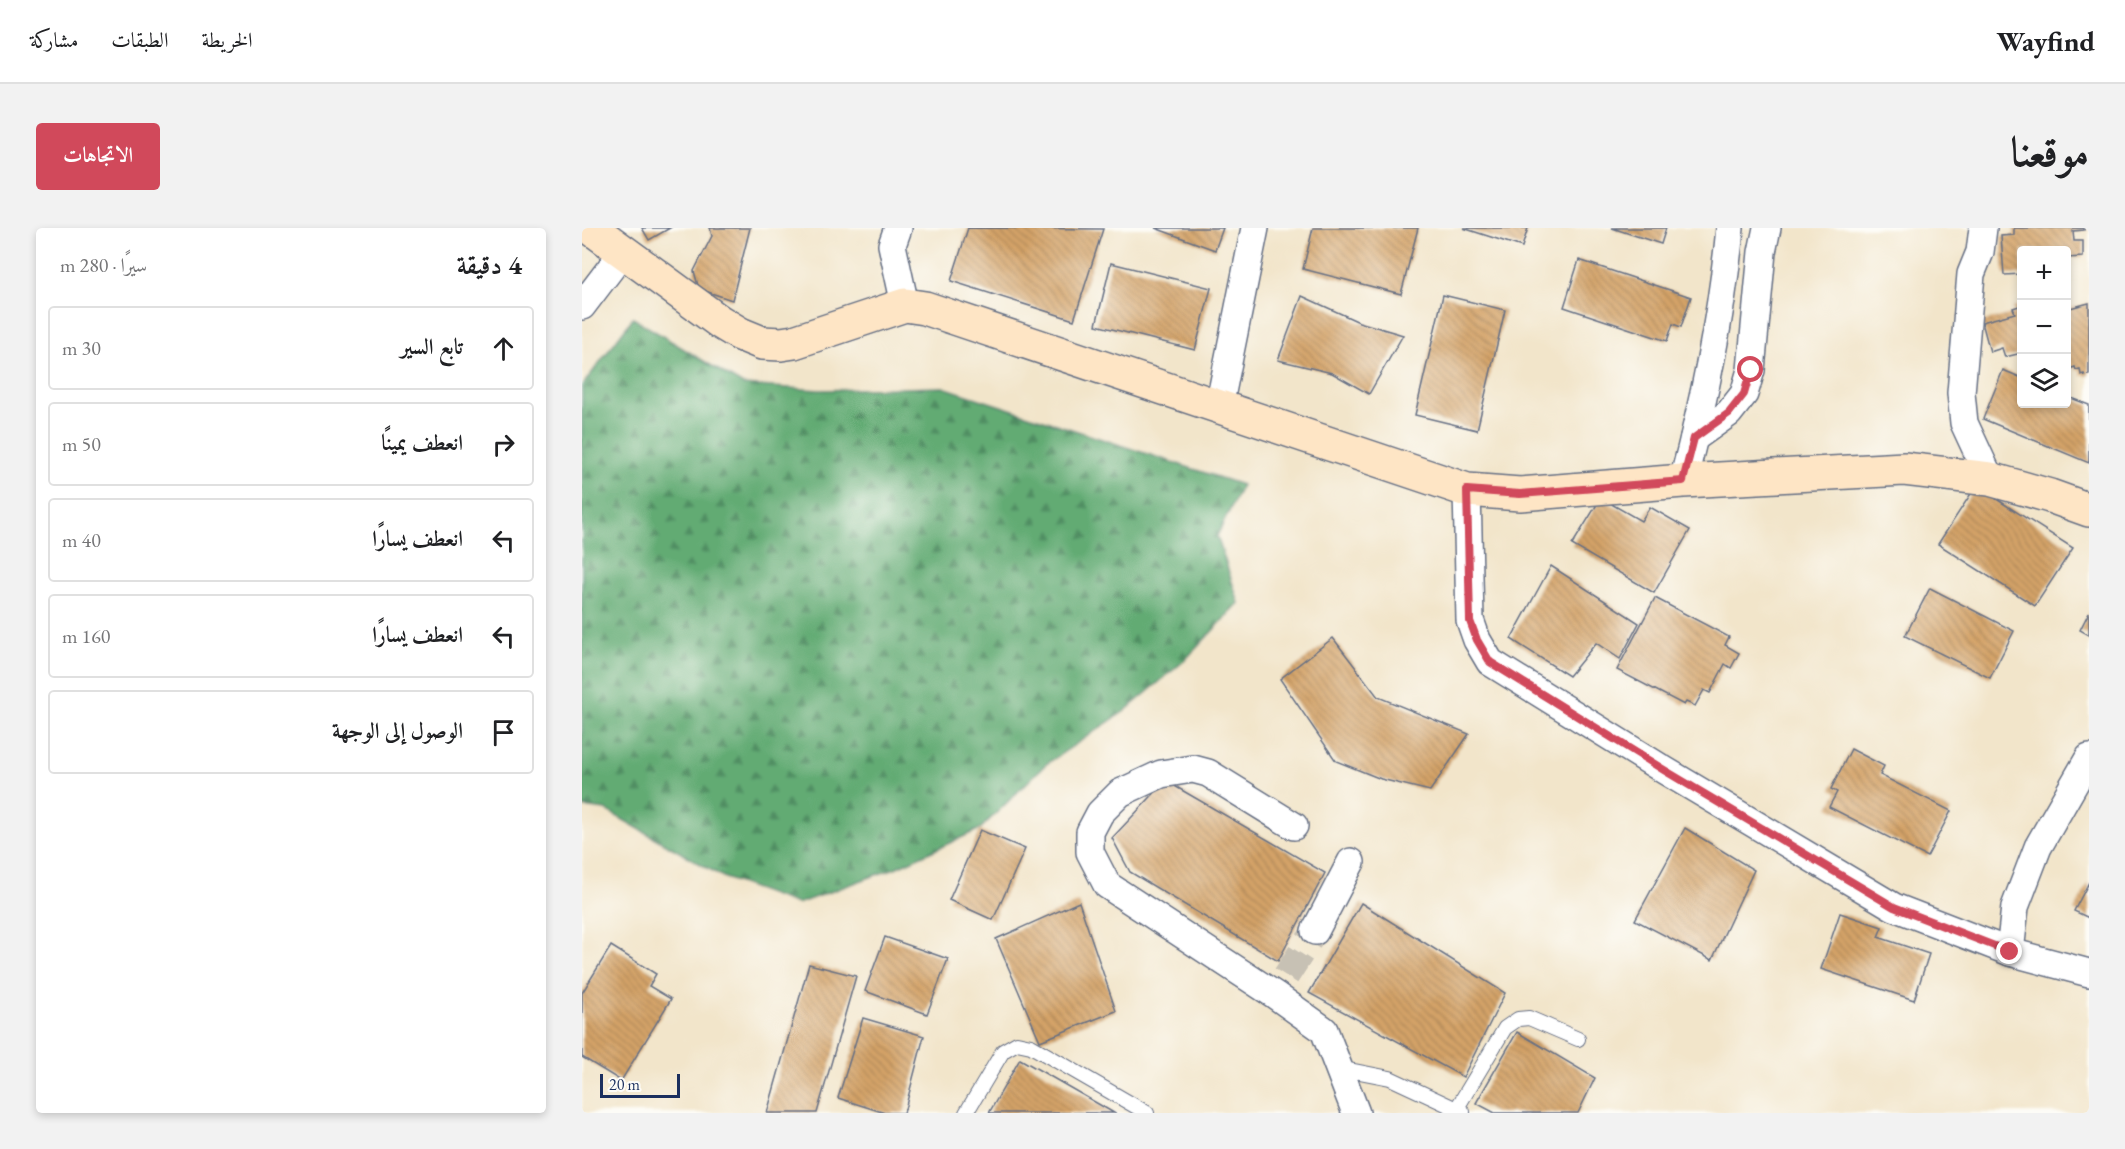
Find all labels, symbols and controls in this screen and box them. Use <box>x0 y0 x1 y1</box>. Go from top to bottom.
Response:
text: Wayfind <box>1997 23 2095 59</box>
text: مشاركة <box>30 26 78 53</box>
text: الطبقات <box>111 26 168 53</box>
text: الخريطة <box>201 26 253 53</box>
button: الاتجاهات <box>36 123 160 190</box>
text: موقعنا <box>2011 124 2089 179</box>
map controls <box>2017 246 2071 408</box>
button: + <box>2017 246 2071 300</box>
text: 4 دقيقة <box>457 248 522 282</box>
text: سيرًا · 280 m <box>60 252 147 278</box>
button: − <box>2017 300 2071 354</box>
text: تابع السير <box>400 332 463 361</box>
icon: ahead <box>487 332 520 365</box>
text: 30 m <box>62 335 101 361</box>
button: layers <box>2017 354 2071 408</box>
route start <box>1737 356 1763 382</box>
text: انعطف يمينًا <box>381 428 463 457</box>
icon: right <box>487 428 520 461</box>
text: 50 m <box>62 431 101 457</box>
text: انعطف يسارًا <box>372 524 463 553</box>
icon: left <box>487 524 520 557</box>
text: 40 m <box>62 527 101 553</box>
text: انعطف يسارًا <box>372 620 463 649</box>
icon: left <box>487 620 520 653</box>
text: 160 m <box>62 623 110 649</box>
text: الوصول إلى الوجهة <box>332 716 463 745</box>
icon: arrive <box>487 716 520 749</box>
route end <box>1996 938 2022 964</box>
scale bar <box>600 1071 680 1098</box>
text: 20 m <box>609 1074 640 1095</box>

